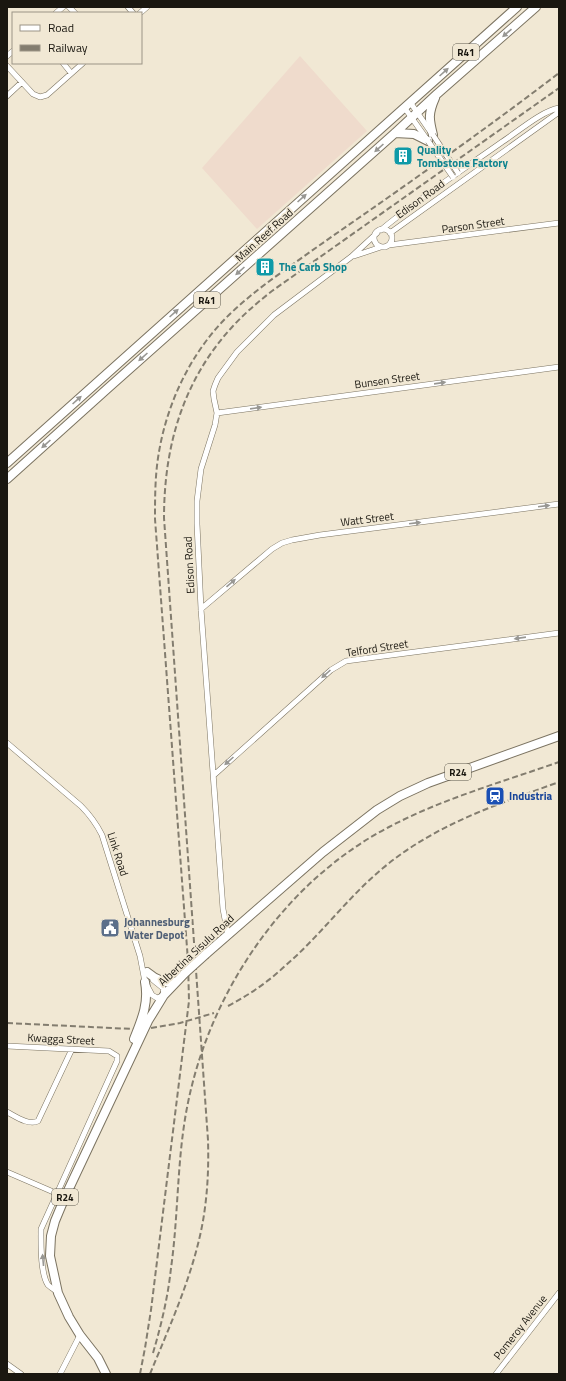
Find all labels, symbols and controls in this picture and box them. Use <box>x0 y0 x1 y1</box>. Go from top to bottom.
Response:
legend <box>12 12 142 64</box>
text: Road <box>48 18 74 37</box>
one-way arrow <box>502 28 512 37</box>
text: Railway <box>48 38 88 57</box>
road number: R41 <box>453 44 479 60</box>
one-way arrow <box>439 67 450 76</box>
place label: Quality Tombstone Factory <box>417 142 508 171</box>
one-way arrow <box>374 143 385 152</box>
building icon: Quality Tombstone Factory <box>392 145 414 167</box>
street label: Edison Road <box>392 176 448 222</box>
one-way arrow <box>297 194 308 203</box>
street label: Main Reef Road <box>231 204 297 265</box>
street label: Parson Street <box>440 213 506 237</box>
building icon: The Carb Shop <box>254 256 276 278</box>
place label: The Carb Shop <box>279 259 347 275</box>
one-way arrow <box>235 266 245 276</box>
road number: R41 <box>194 292 220 308</box>
one-way arrow <box>169 308 179 318</box>
one-way arrow <box>138 352 148 362</box>
street label: Bunsen Street <box>353 367 421 393</box>
one-way arrow <box>434 380 446 386</box>
one-way arrow <box>72 395 83 404</box>
one-way arrow <box>250 405 262 411</box>
one-way arrow <box>41 439 51 449</box>
one-way arrow <box>538 503 550 509</box>
street label: Watt Street <box>339 508 395 530</box>
one-way arrow <box>409 520 421 526</box>
street label: Edison Road <box>180 536 198 594</box>
one-way arrow <box>225 579 236 588</box>
street label: Telford Street <box>345 635 409 661</box>
one-way arrow <box>514 635 526 641</box>
one-way arrow <box>321 670 331 679</box>
one-way arrow <box>224 756 234 766</box>
road number: R24 <box>445 764 471 780</box>
station icon: Industria <box>484 785 506 807</box>
place label: Industria <box>509 788 552 804</box>
street label: Link Road <box>103 830 133 878</box>
street label: Albertina Sisulu Road <box>155 911 238 989</box>
place label: Johannesburg Water Depot <box>124 914 190 943</box>
public building icon: Johannesburg Water Depot <box>99 917 121 939</box>
street label: Kwagga Street <box>27 1029 95 1049</box>
road number: R24 <box>52 1189 78 1205</box>
one-way arrow <box>39 1254 46 1266</box>
street label: Pomeroy Avenue <box>490 1291 551 1363</box>

